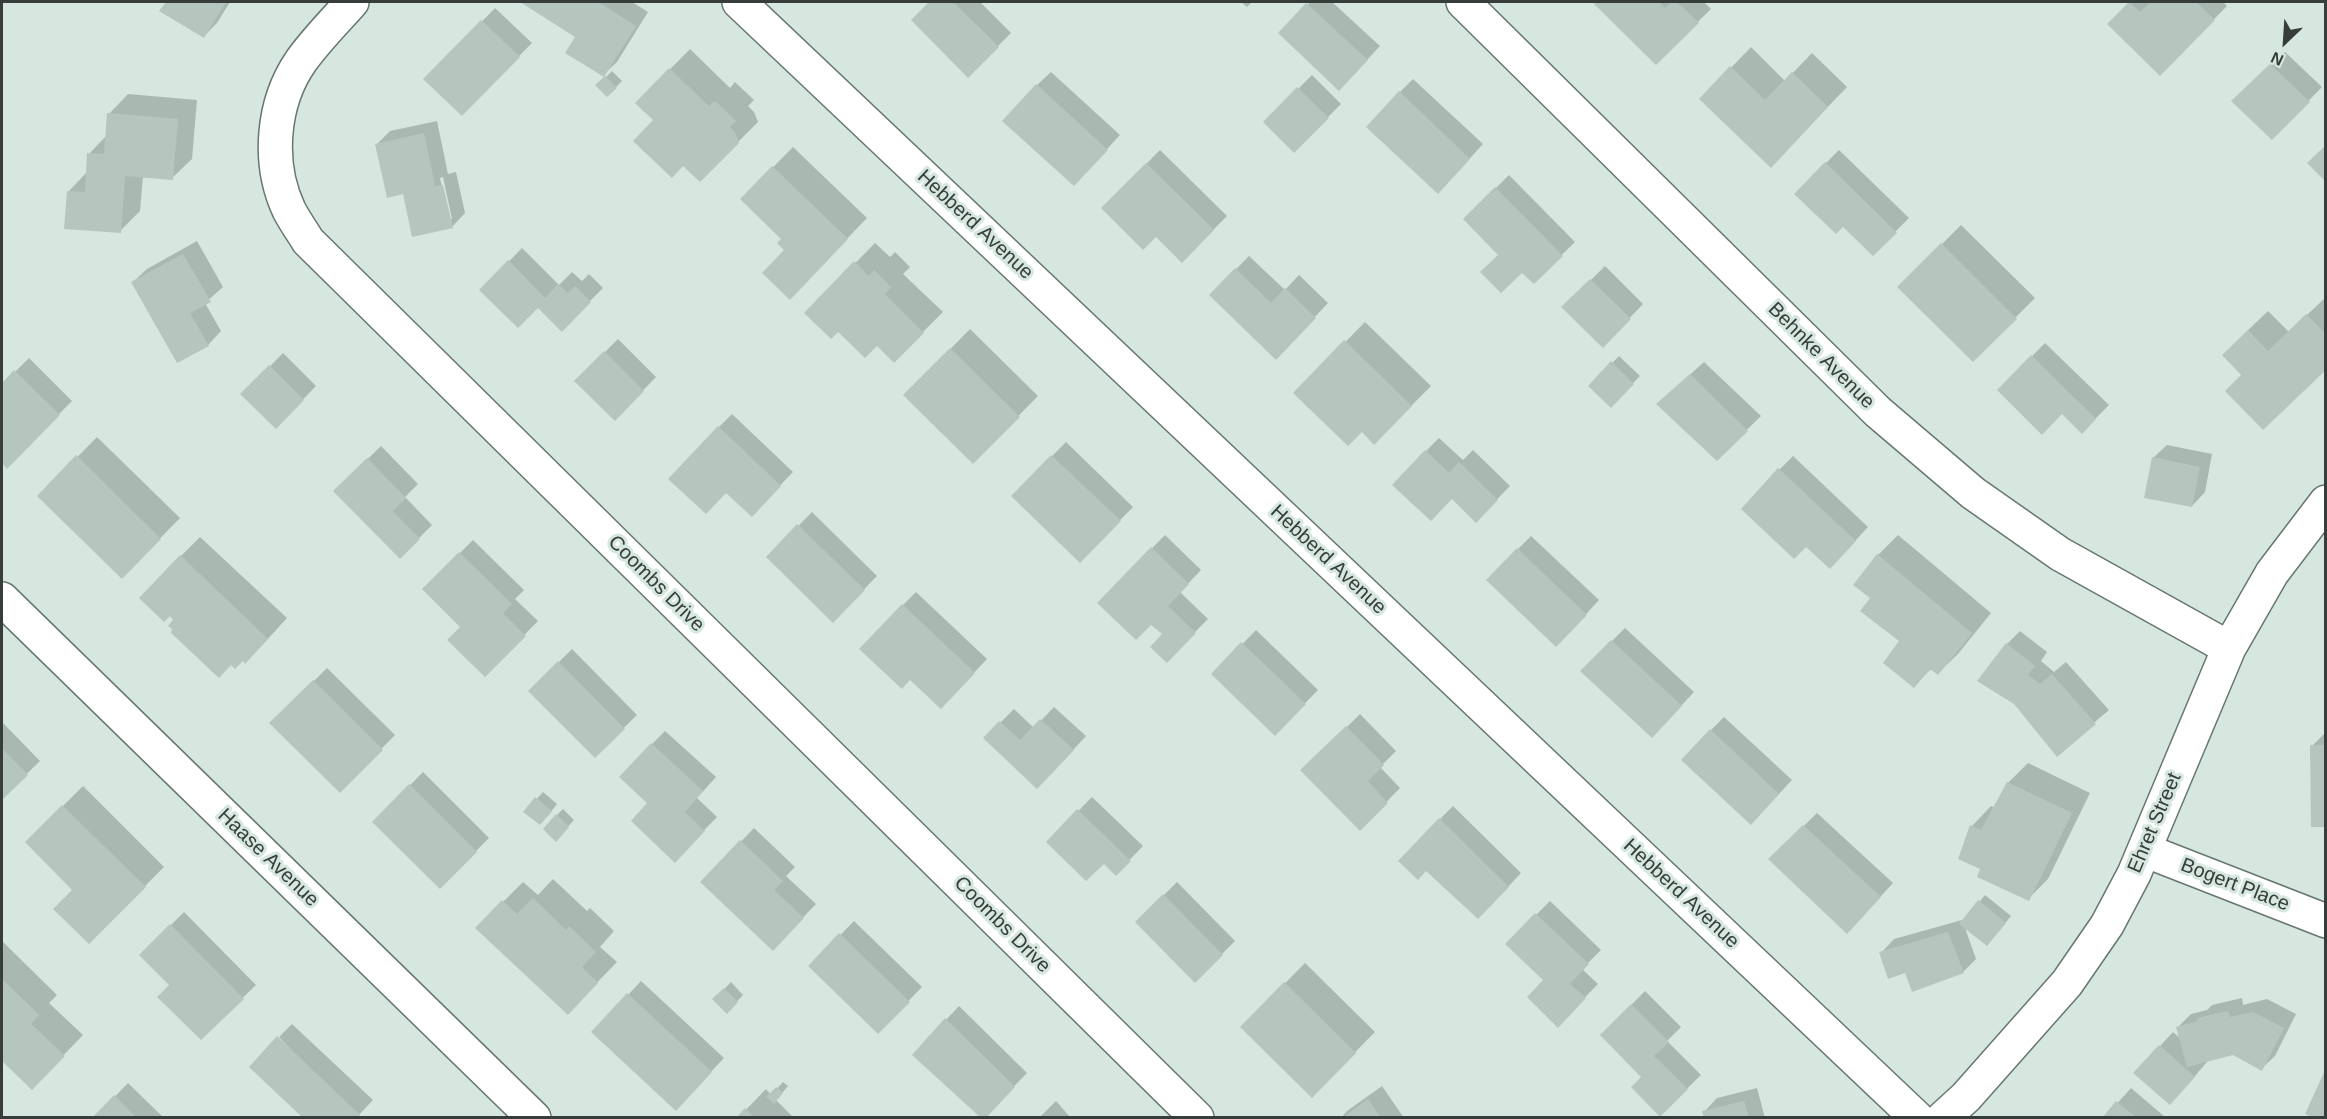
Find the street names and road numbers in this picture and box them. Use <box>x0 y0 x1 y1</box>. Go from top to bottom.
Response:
street label: Hebberd Avenue <box>912 165 1038 285</box>
street label: Behnke Avenue <box>1763 298 1879 414</box>
street label: Hebberd Avenue <box>1265 500 1391 620</box>
street label: Coombs Drive <box>603 531 709 637</box>
street label: Ehret Street <box>2123 769 2187 877</box>
street label: Haase Avenue <box>213 804 323 912</box>
street label: Hebberd Avenue <box>1618 834 1744 954</box>
street label: Bogert Place <box>2177 853 2293 917</box>
street label: Coombs Drive <box>949 872 1055 978</box>

